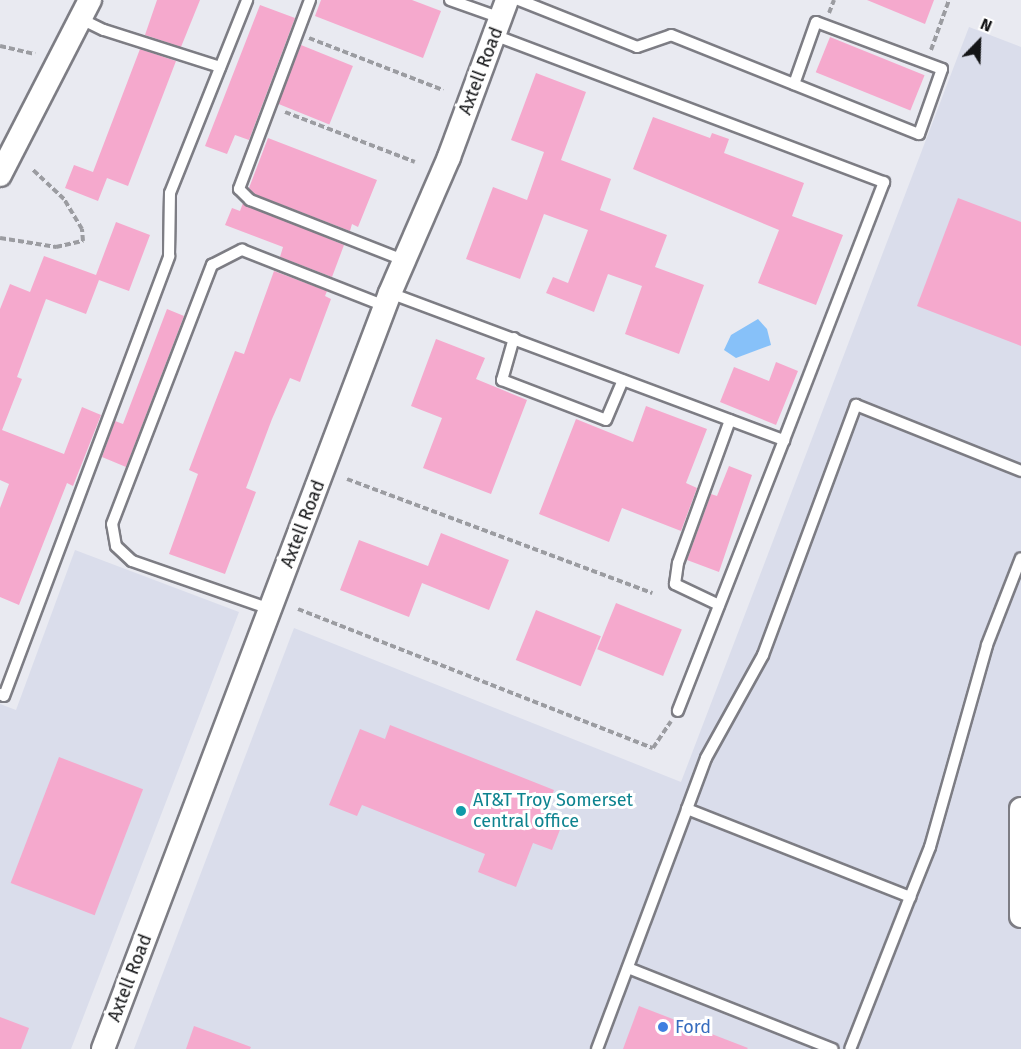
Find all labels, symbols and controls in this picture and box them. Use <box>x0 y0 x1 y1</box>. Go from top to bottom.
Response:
north arrow <box>949 12 1009 72</box>
text: N <box>978 14 995 36</box>
street label: Axtell Road <box>454 24 508 118</box>
street label: Axtell Road <box>276 477 330 571</box>
place label: AT&T Troy Somerset central office <box>473 790 633 832</box>
marker: AT&T Troy Somerset central office <box>454 804 468 818</box>
street label: Axtell Road <box>103 931 157 1025</box>
place label: Ford <box>675 1016 711 1038</box>
marker: Ford <box>656 1020 670 1034</box>

